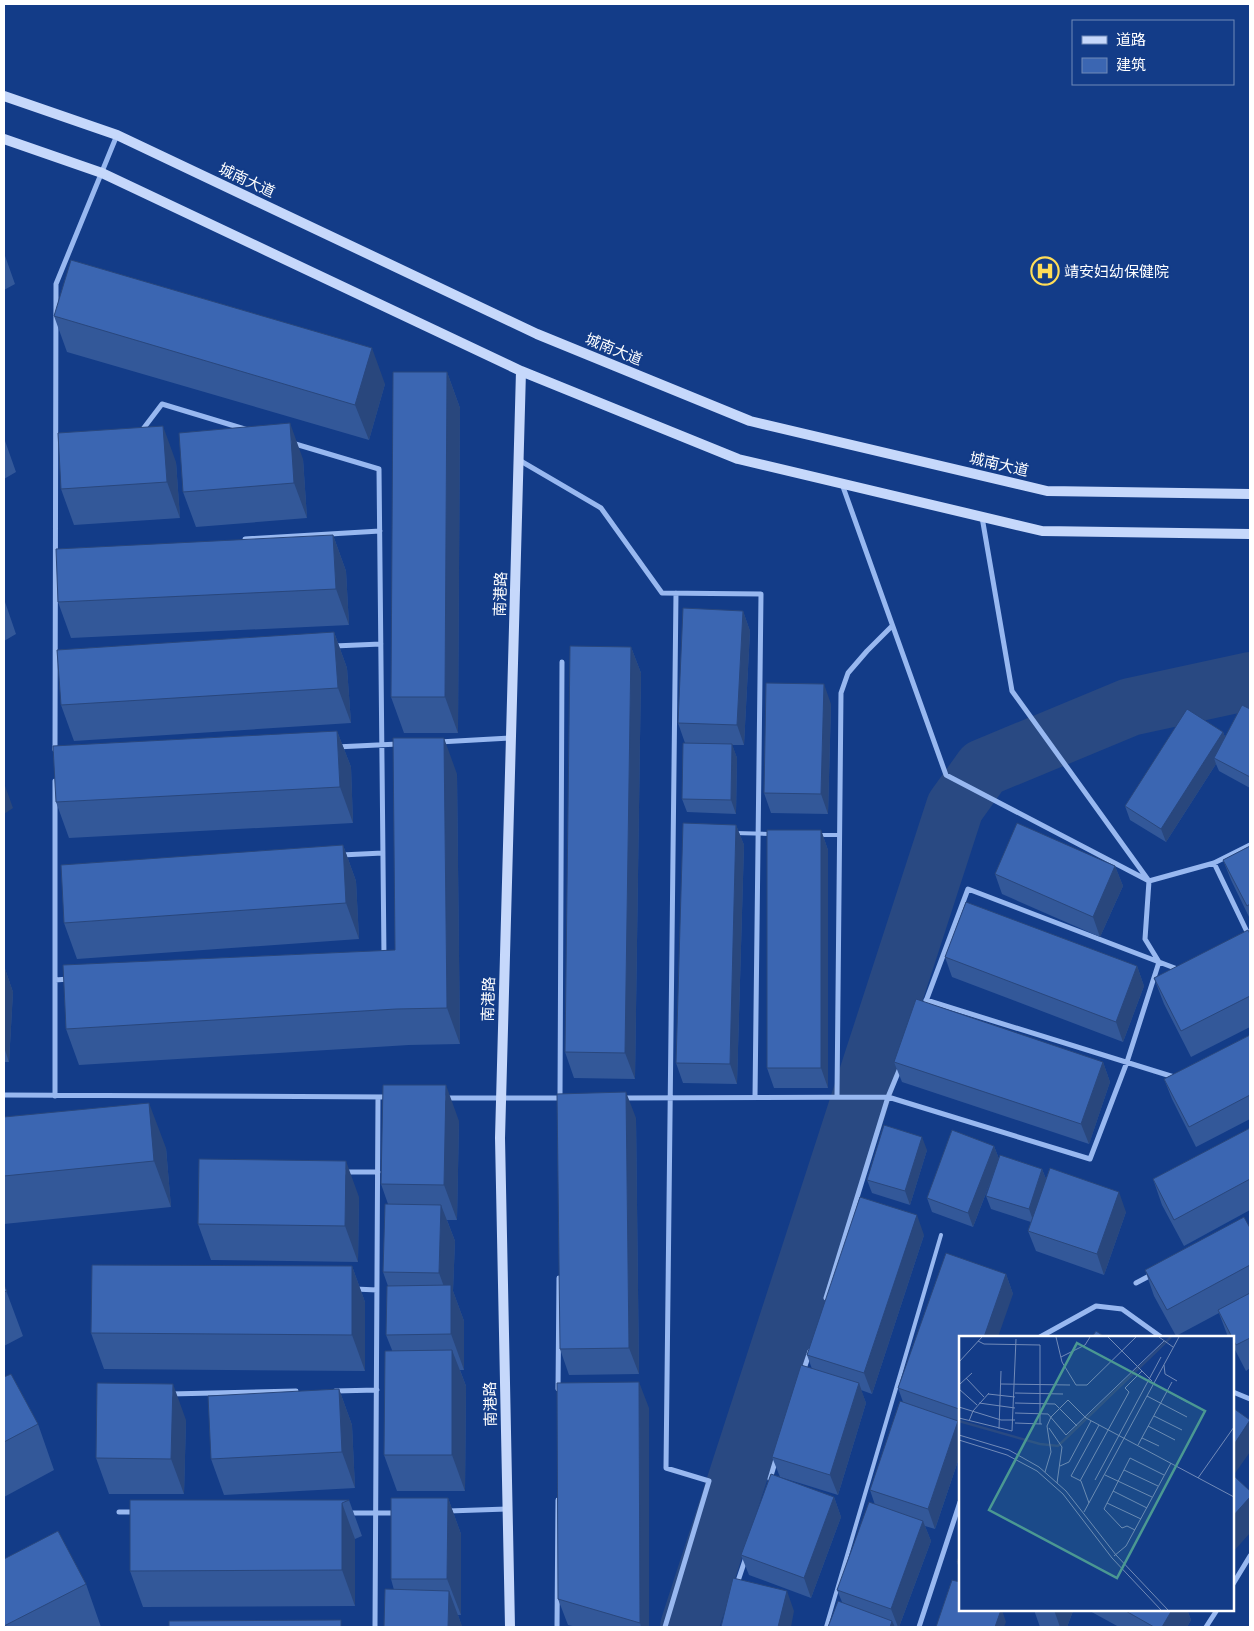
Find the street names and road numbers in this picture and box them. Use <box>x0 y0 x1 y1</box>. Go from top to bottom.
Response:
street label: 城南大道 <box>216 160 278 200</box>
street label: 城南大道 <box>583 330 645 368</box>
street label: 城南大道 <box>968 449 1030 479</box>
street label: 南港路 <box>491 571 509 617</box>
street label: 南港路 <box>479 976 497 1022</box>
street label: 南港路 <box>481 1381 499 1427</box>

